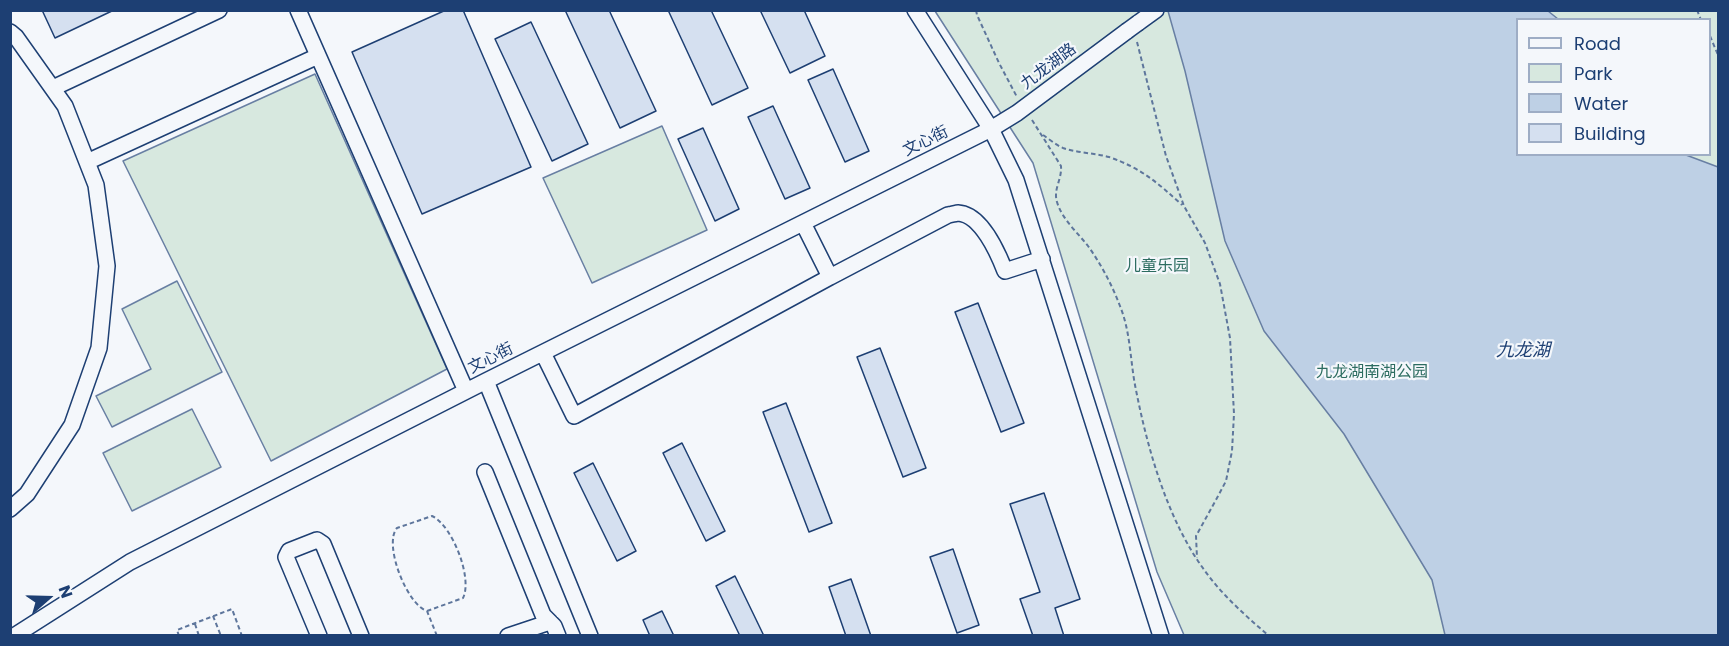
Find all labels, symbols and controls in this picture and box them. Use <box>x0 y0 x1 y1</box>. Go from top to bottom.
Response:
legend <box>1516 18 1711 156</box>
text: Road <box>1574 31 1621 56</box>
street label: 九龙湖路 <box>1018 40 1080 94</box>
text: Park <box>1574 61 1613 86</box>
text: Water <box>1574 91 1628 116</box>
text: Building <box>1574 121 1646 146</box>
street label: 文心街 <box>900 123 952 161</box>
park label: 儿童乐园 <box>1125 257 1189 277</box>
street label: 文心街 <box>465 340 517 378</box>
water label: 九龙湖 <box>1496 340 1550 362</box>
park label: 九龙湖南湖公园 <box>1316 363 1428 383</box>
north arrow <box>18 568 78 628</box>
text: N <box>53 582 78 601</box>

